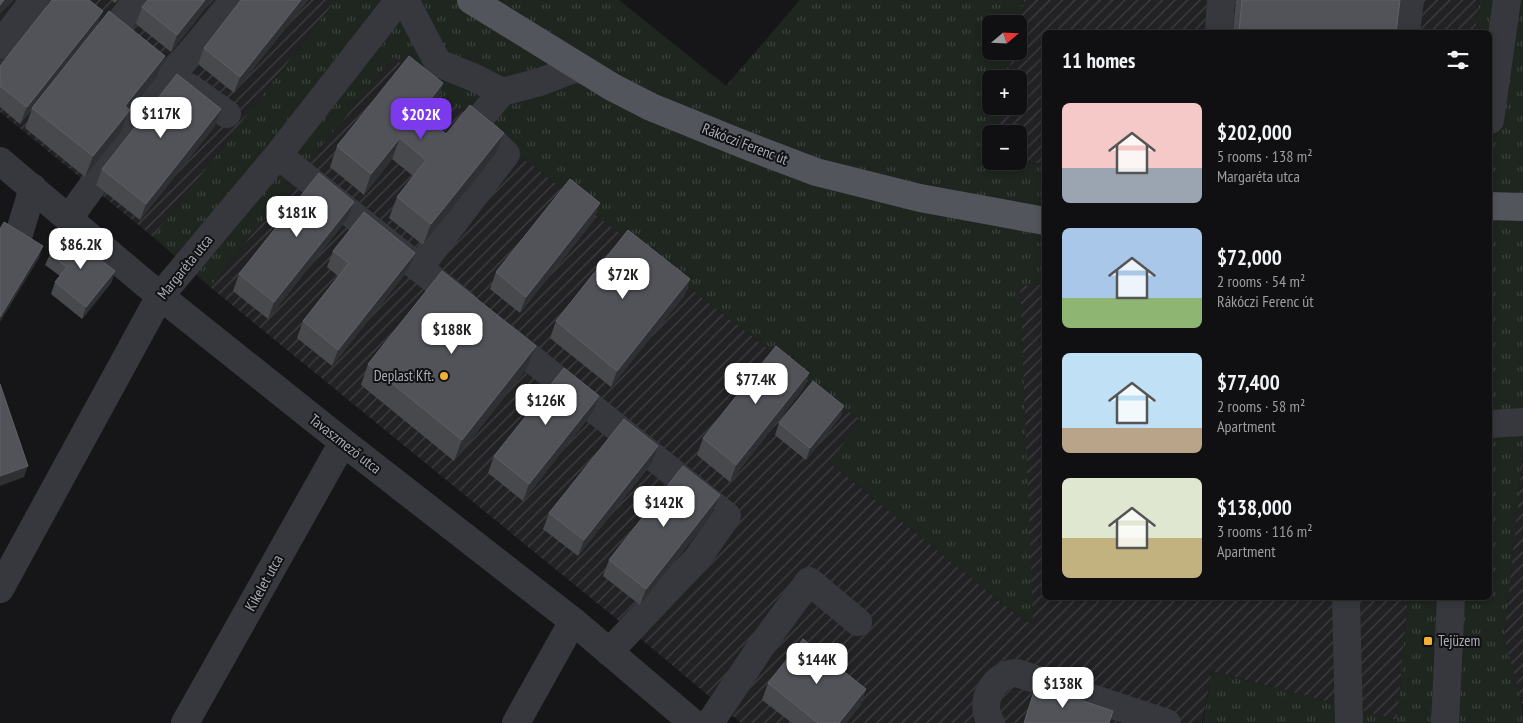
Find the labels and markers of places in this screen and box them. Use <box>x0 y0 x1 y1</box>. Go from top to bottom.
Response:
pin: $117K <box>126 96 196 139</box>
pin: $202K <box>386 98 456 140</box>
pin: $181K <box>262 196 332 238</box>
pin: $86.2K <box>40 228 122 270</box>
pin: $72K <box>593 258 653 300</box>
pin: $188K <box>417 312 487 355</box>
pin: $77.4K <box>715 362 797 405</box>
place label: Deplast Kft. <box>374 366 434 385</box>
marker: Deplast Kft. <box>438 370 450 382</box>
pin: $126K <box>511 384 581 426</box>
pin: $142K <box>629 486 699 528</box>
place label: Tejüzem <box>1438 631 1480 650</box>
marker: Tejüzem <box>1422 635 1434 647</box>
pin: $144K <box>782 642 852 685</box>
pin: $138K <box>1028 666 1098 709</box>

